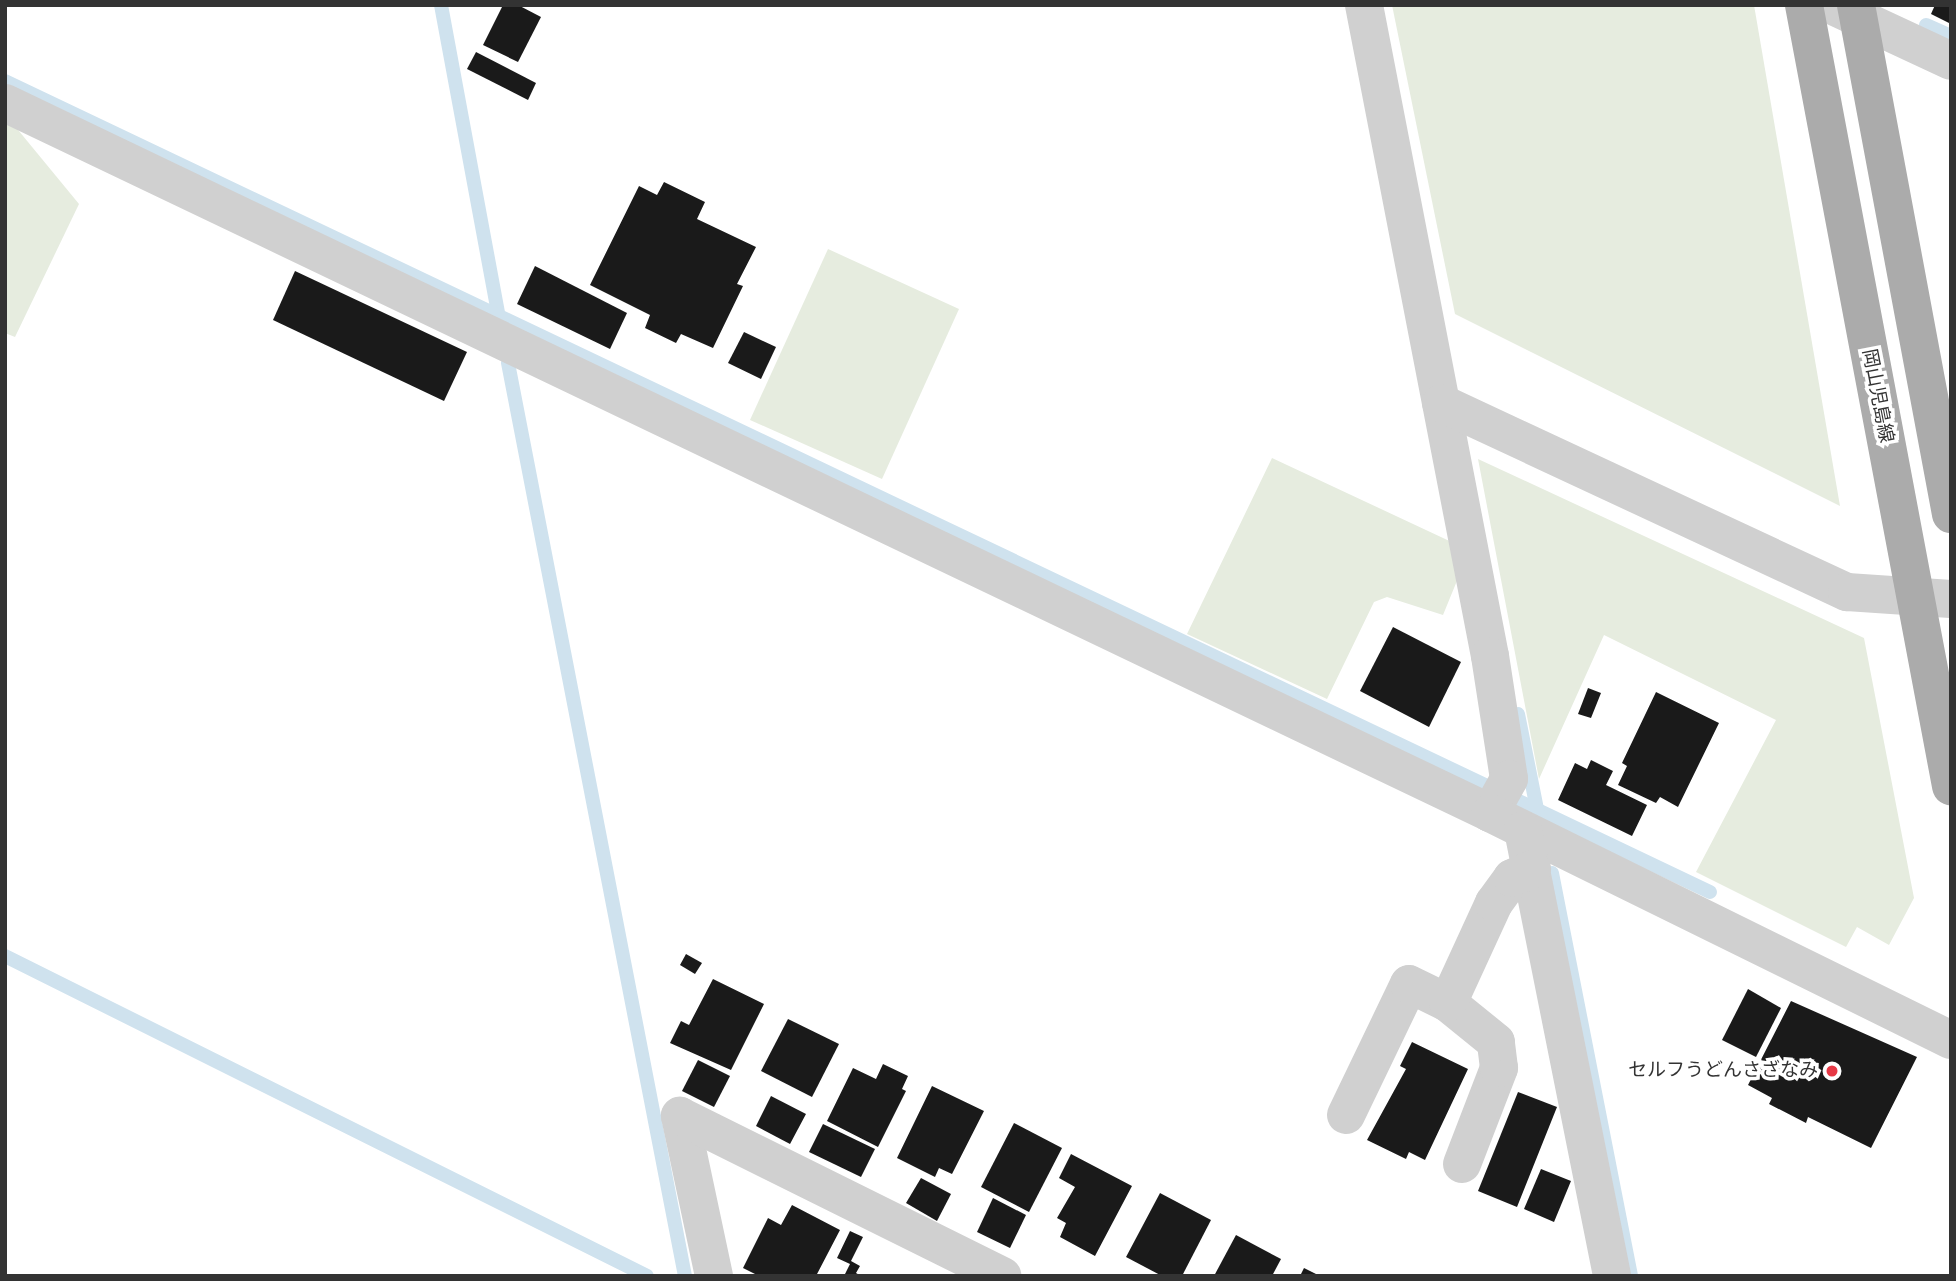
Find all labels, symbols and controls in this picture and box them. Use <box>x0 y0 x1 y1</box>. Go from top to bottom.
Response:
street label: 岡山児島線 <box>1857 347 1897 445</box>
place label: セルフうどんさざなみ <box>1628 1060 1818 1082</box>
marker: セルフうどんさざなみ <box>1824 1063 1840 1079</box>

